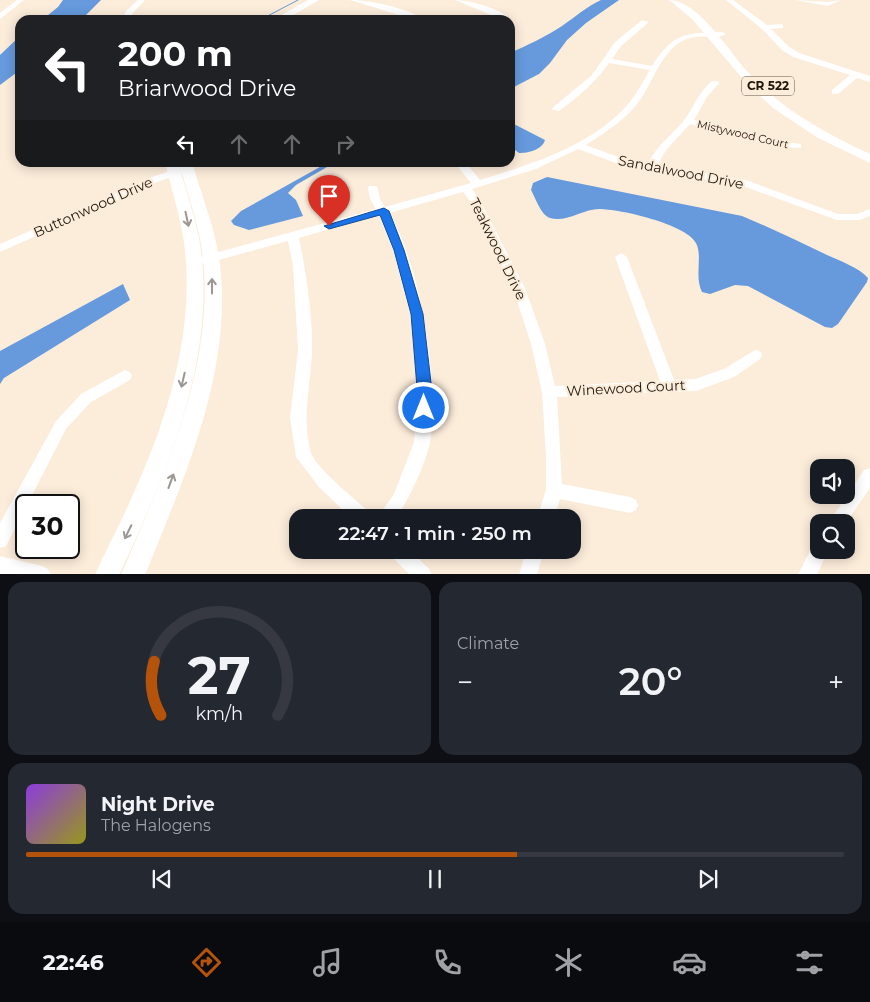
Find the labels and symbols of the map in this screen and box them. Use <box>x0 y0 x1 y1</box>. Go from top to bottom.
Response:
road number: CR 522 <box>742 76 794 95</box>
street label: Mistywood Court <box>696 117 791 151</box>
street label: Sandalwood Drive <box>617 151 745 193</box>
street label: Buttonwood Drive <box>31 173 155 241</box>
pin <box>308 175 350 226</box>
street label: Teakwood Drive <box>466 195 530 303</box>
one-way arrow <box>183 210 192 226</box>
one-way arrow <box>207 279 217 295</box>
one-way arrow <box>178 371 187 387</box>
street label: Winewood Court <box>566 376 686 400</box>
position arrow <box>397 381 449 433</box>
one-way arrow <box>167 474 176 489</box>
speed limit sign: 30 <box>15 494 80 559</box>
one-way arrow <box>123 524 132 539</box>

